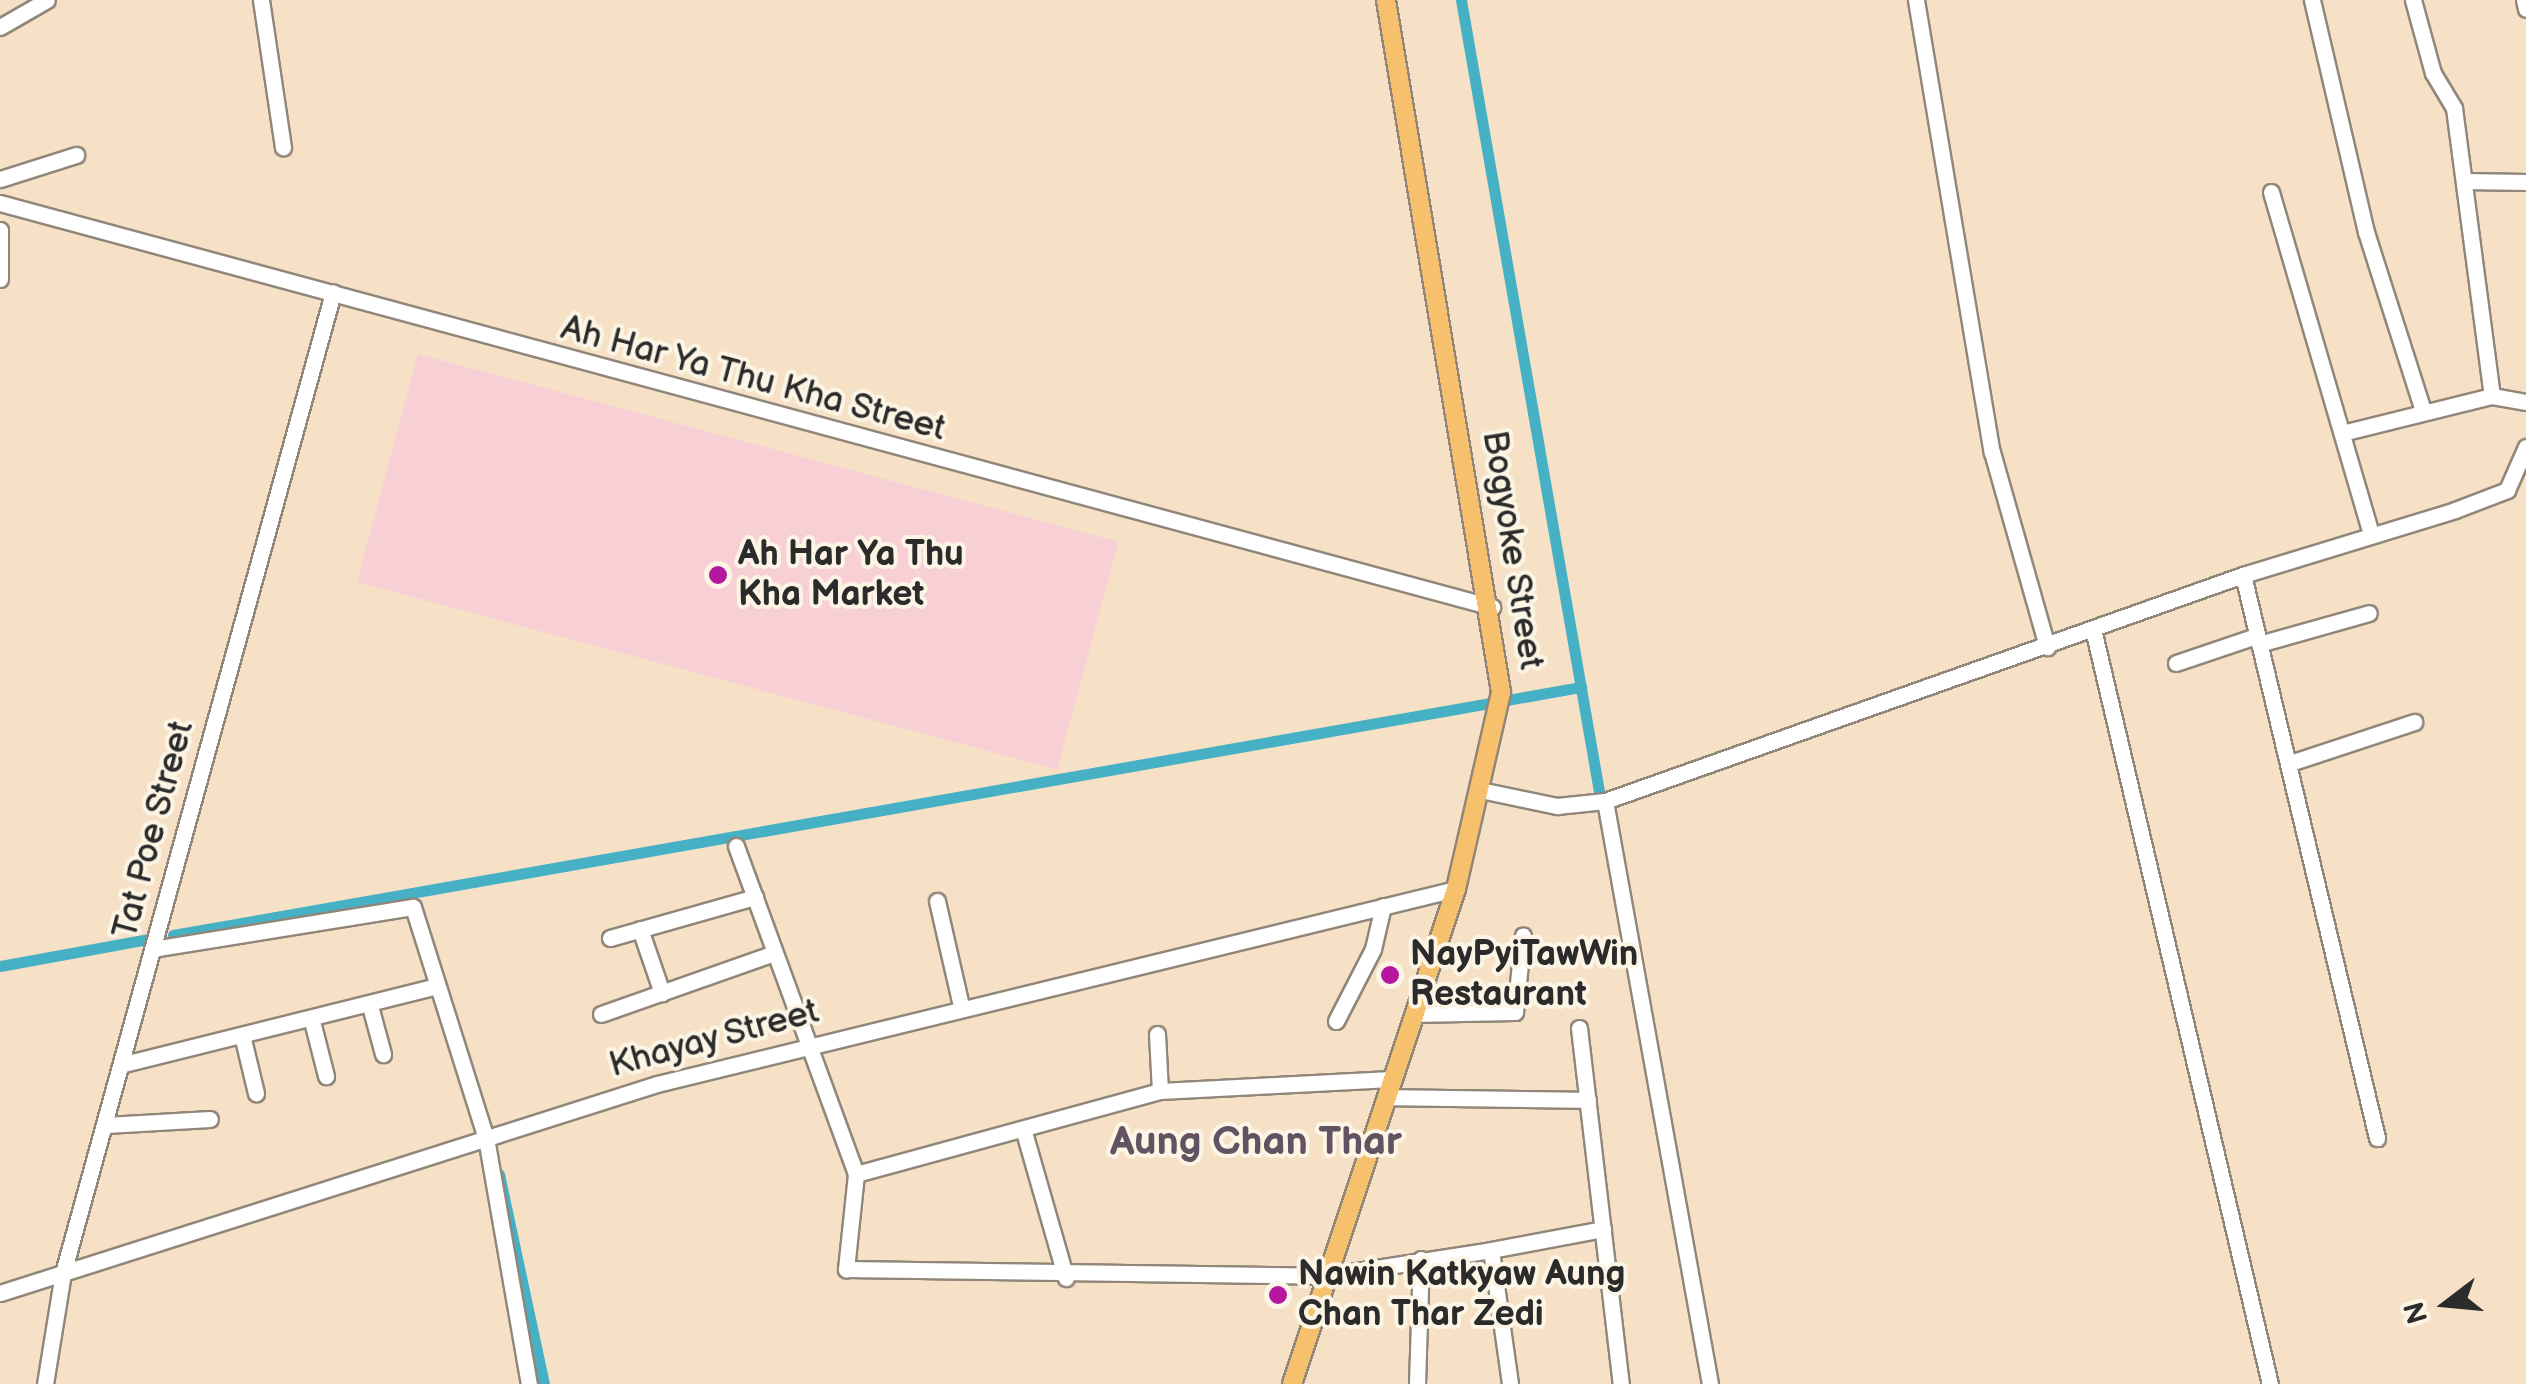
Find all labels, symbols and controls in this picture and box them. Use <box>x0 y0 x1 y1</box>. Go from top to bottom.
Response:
street label: Ah Har Ya Thu Kha Street <box>554 307 952 451</box>
street label: Bogyoke Street <box>1472 427 1552 673</box>
place label: Ah Har Ya Thu Kha Market <box>738 534 964 616</box>
marker: Ah Har Ya Thu Kha Market <box>707 564 729 586</box>
street label: Tat Poe Street <box>105 716 203 944</box>
place label: NayPyiTawWin Restaurant <box>1410 934 1638 1016</box>
marker: NayPyiTawWin Restaurant <box>1379 964 1401 986</box>
street label: Khayay Street <box>603 991 825 1087</box>
district label: Aung Chan Thar <box>1110 1118 1402 1166</box>
place label: Nawin Katkyaw Aung Chan Thar Zedi <box>1298 1254 1625 1336</box>
north arrow <box>2396 1254 2496 1354</box>
marker: Nawin Katkyaw Aung Chan Thar Zedi <box>1267 1284 1289 1306</box>
text: N <box>2398 1298 2435 1327</box>

